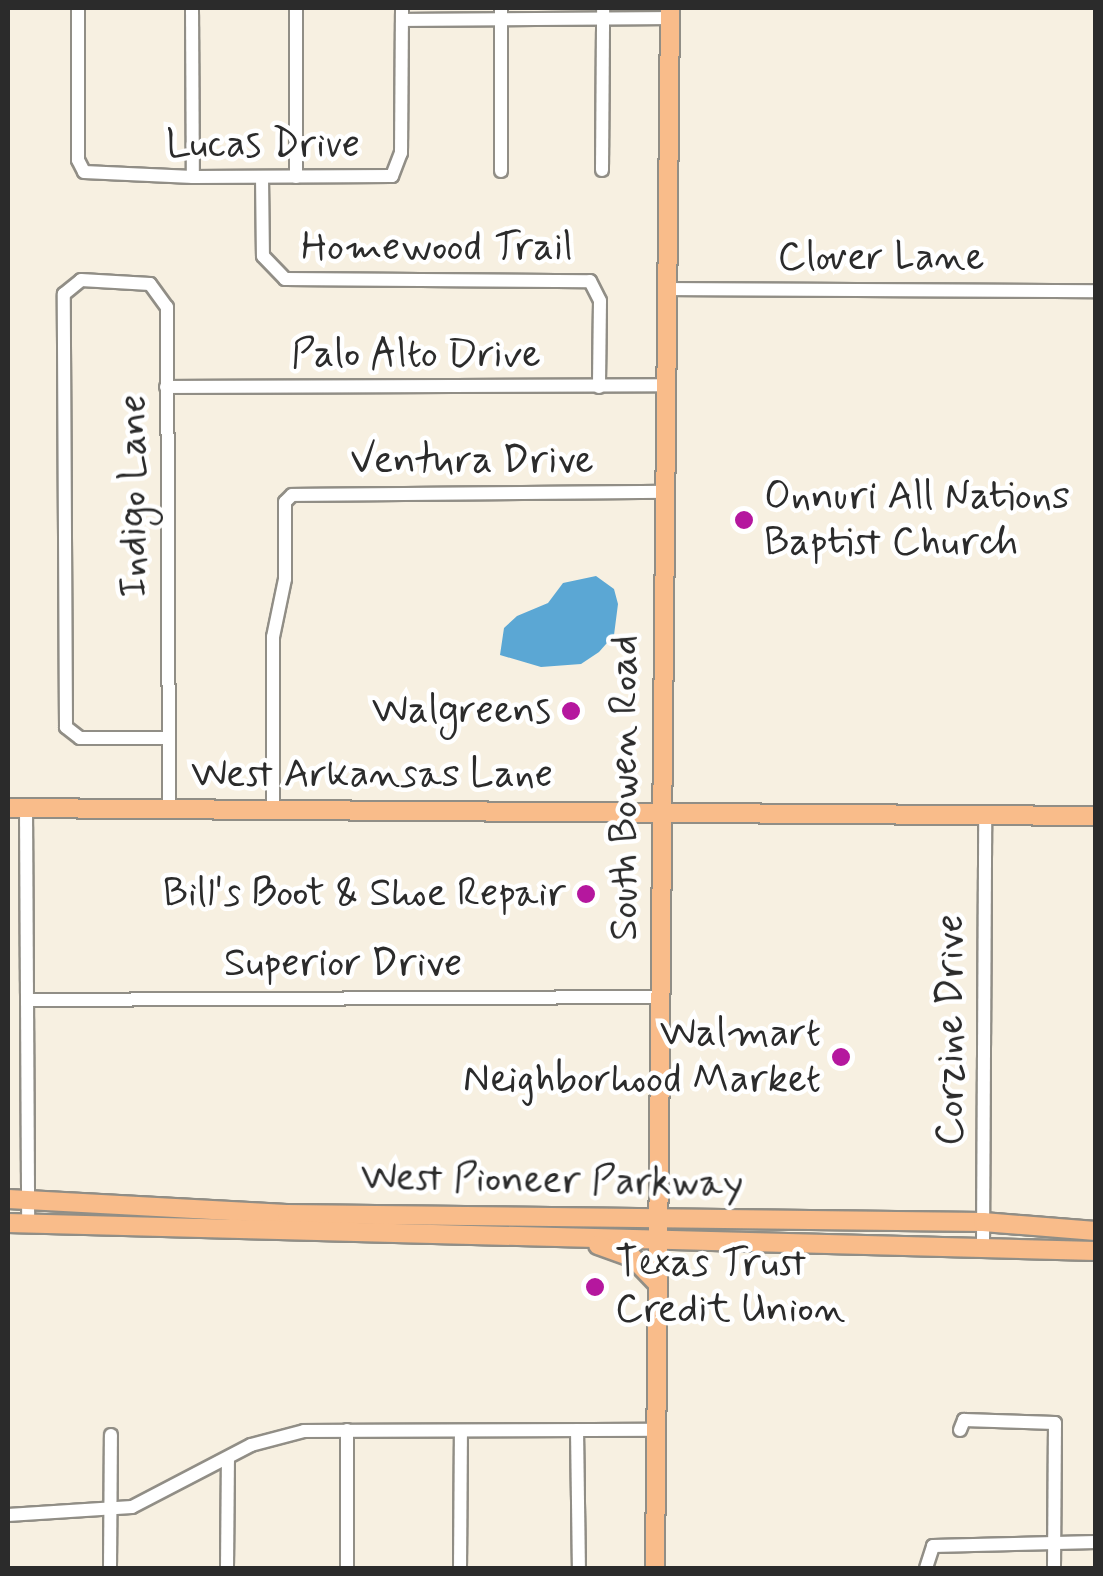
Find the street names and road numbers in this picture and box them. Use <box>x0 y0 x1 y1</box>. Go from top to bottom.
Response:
street label: Lucas Drive <box>166 121 360 169</box>
street label: Homewood Trail <box>305 224 569 272</box>
street label: Clover Lane <box>780 234 982 282</box>
street label: Palo Alto Drive <box>294 331 538 379</box>
street label: Indigo Lane <box>110 394 158 598</box>
street label: Ventura Drive <box>351 437 593 485</box>
street label: South Bowen Road <box>601 635 649 941</box>
street label: West Arkansas Lane <box>189 751 555 799</box>
street label: Corzine Drive <box>927 915 975 1145</box>
street label: Superior Drive <box>225 940 461 988</box>
street label: West Pioneer Parkway <box>363 1154 741 1208</box>

